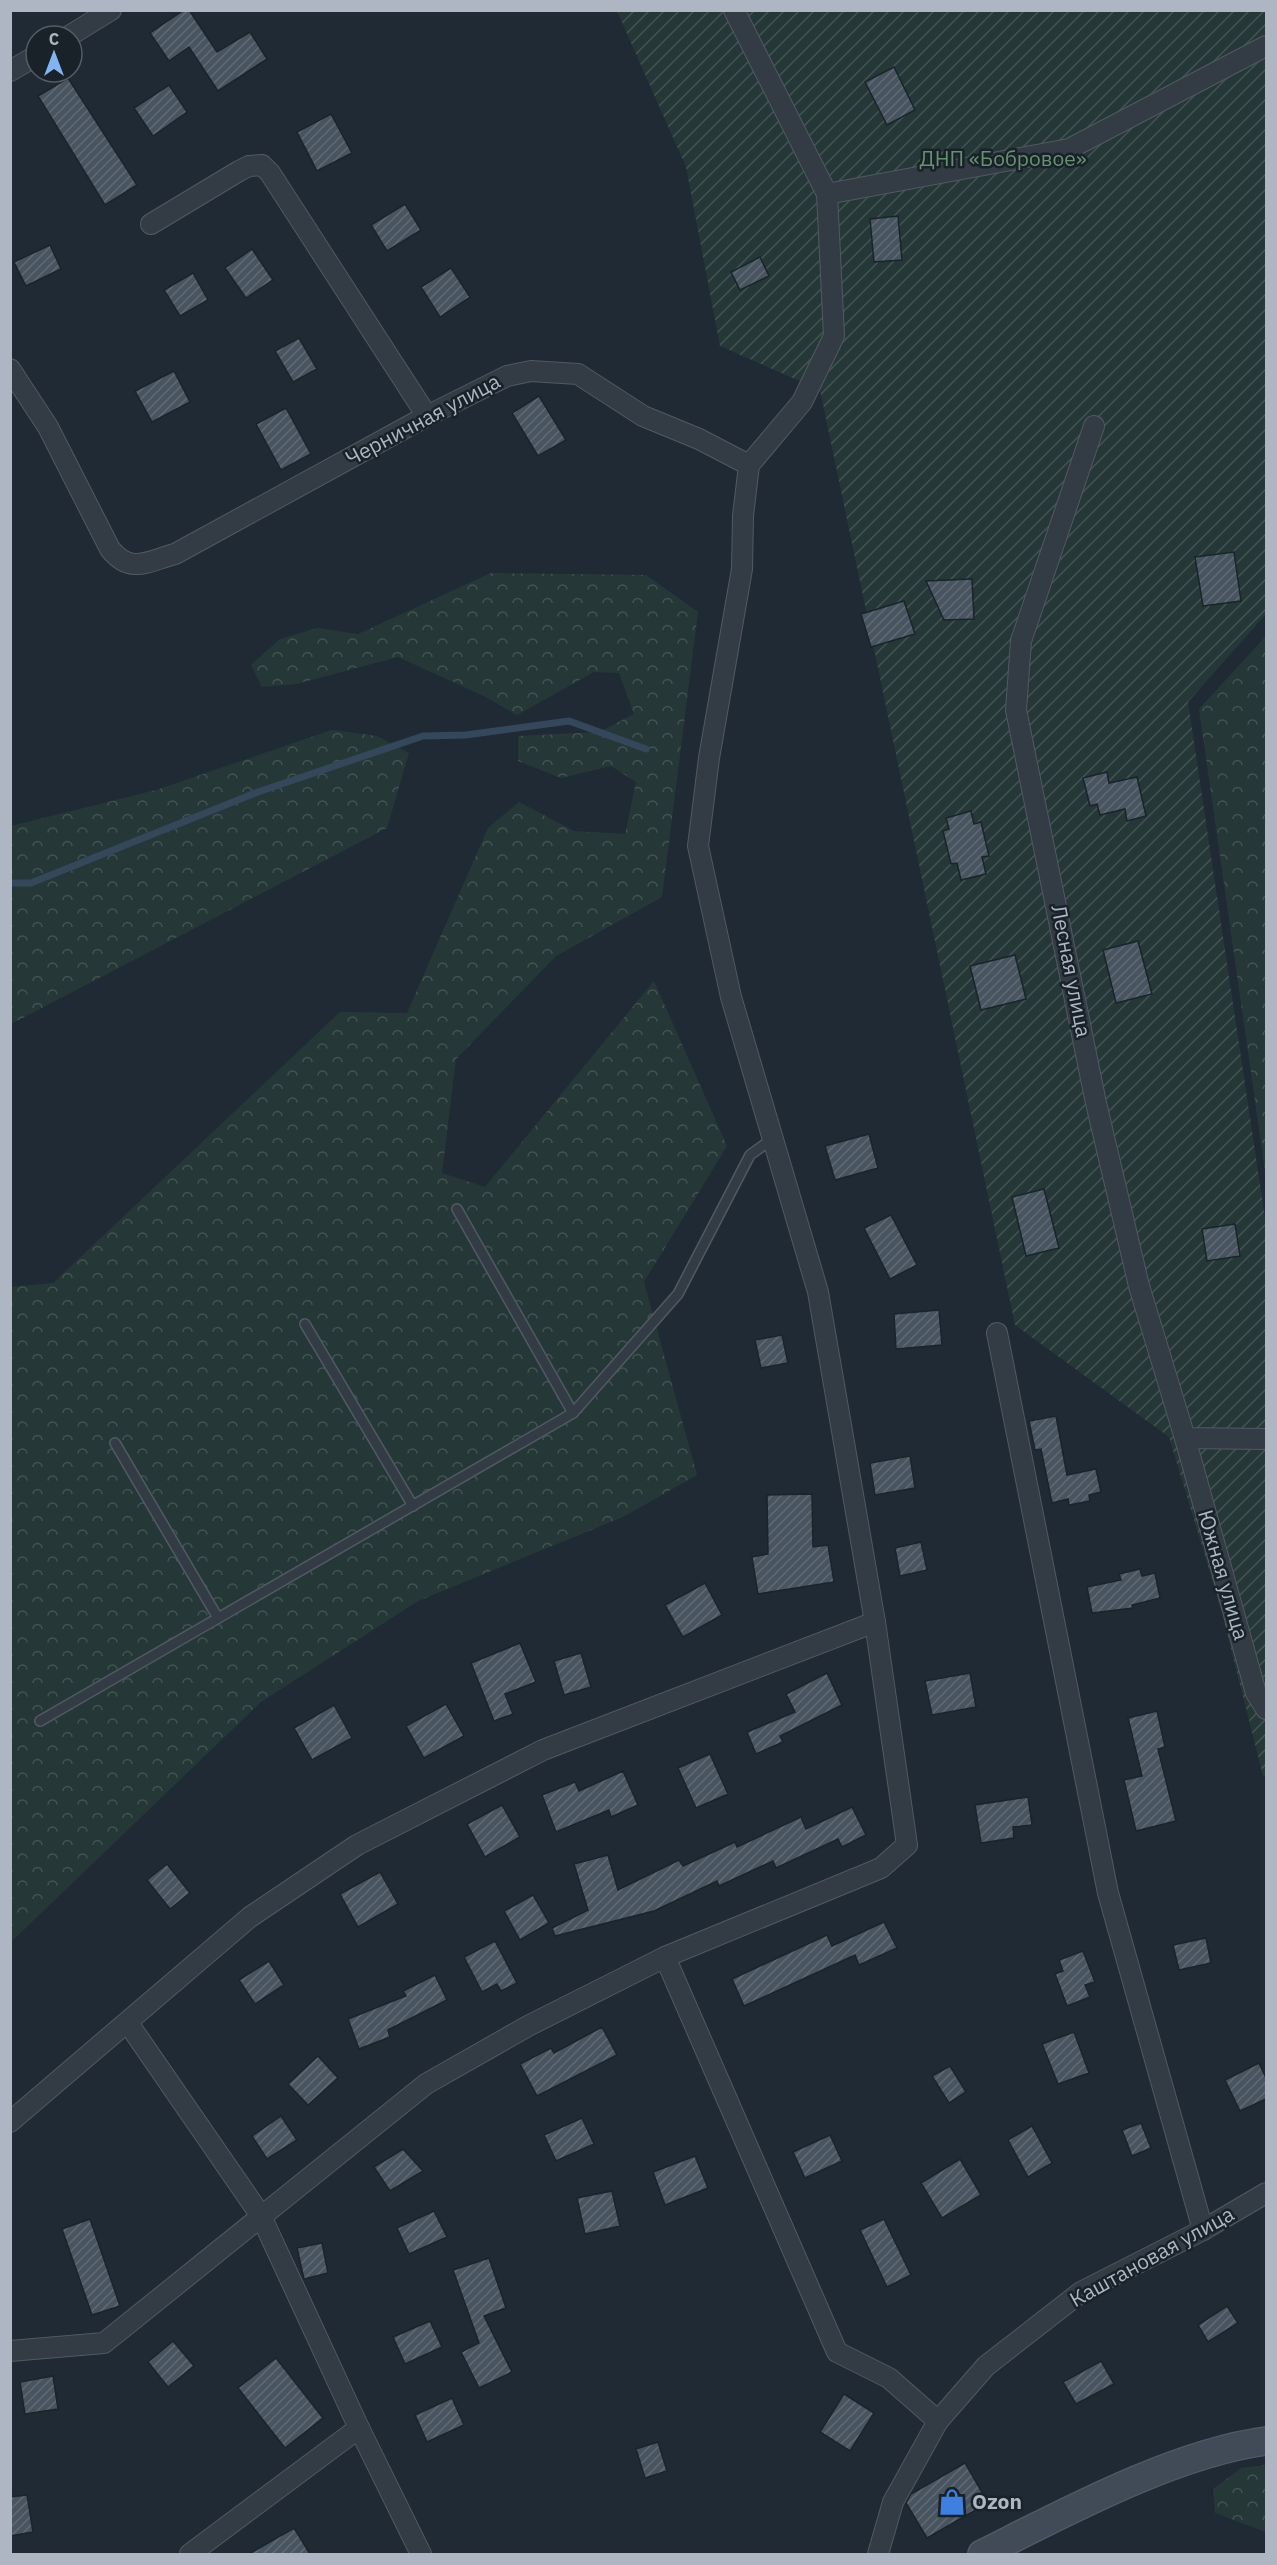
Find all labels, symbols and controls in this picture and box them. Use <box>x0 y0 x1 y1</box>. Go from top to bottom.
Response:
north arrow <box>24 24 84 84</box>
text: С <box>49 29 59 49</box>
park label: ДНП «Бобровое» <box>919 144 1087 172</box>
street label: Черничная улица <box>340 367 505 472</box>
street label: Лесная улица <box>1045 902 1099 1039</box>
street label: Южная улица <box>1192 1506 1256 1643</box>
street label: Каштановая улица <box>1064 2199 1239 2313</box>
shop icon: Ozon <box>937 2487 967 2517</box>
place label: Ozon <box>972 2487 1022 2515</box>

